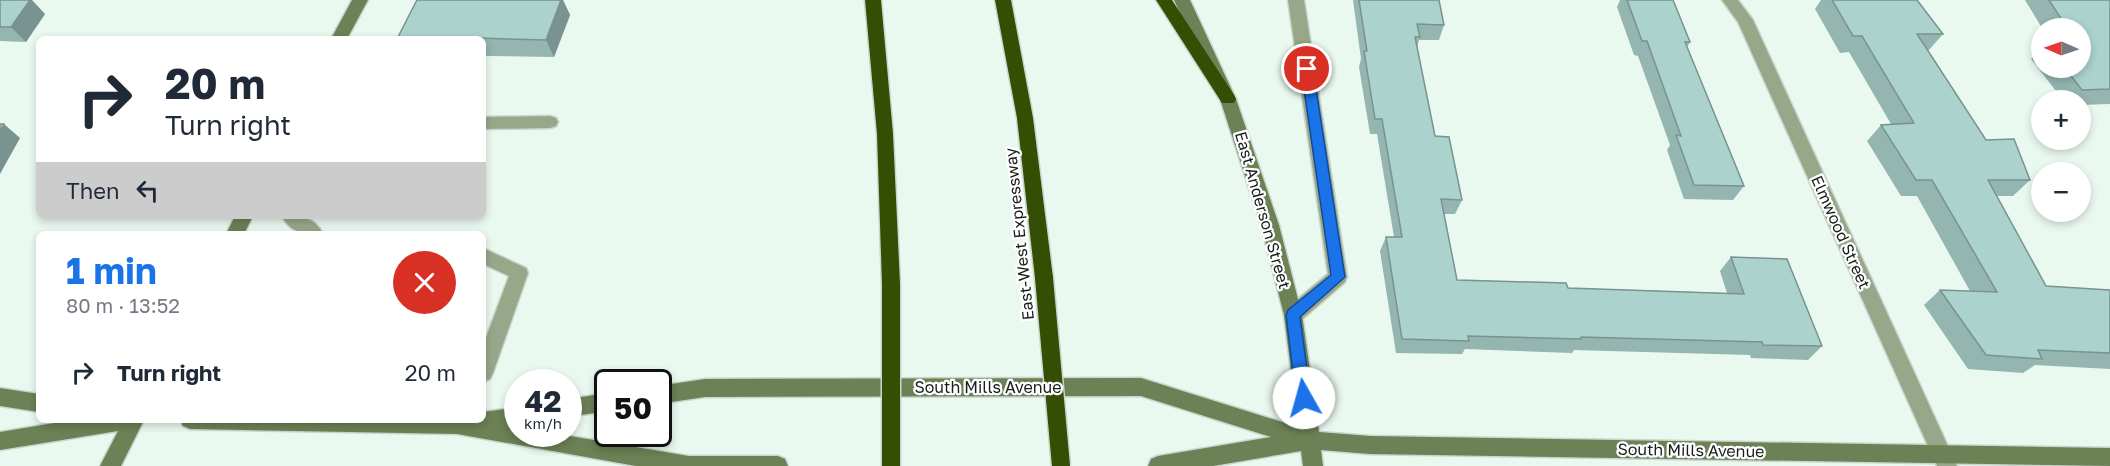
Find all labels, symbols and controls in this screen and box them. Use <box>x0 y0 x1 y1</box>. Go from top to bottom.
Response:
north arrow <box>2031 18 2091 78</box>
map controls <box>2031 18 2091 222</box>
pin <box>1281 43 1332 94</box>
icon: arrive <box>1290 52 1323 85</box>
text: 20 m <box>165 58 265 108</box>
icon: right <box>66 60 144 138</box>
button: + <box>2031 90 2091 150</box>
text: Turn right <box>165 109 291 141</box>
street label: East Anderson Street <box>1231 129 1295 291</box>
street label: East-West Expressway <box>1000 147 1038 321</box>
button: − <box>2031 162 2091 222</box>
street label: Elmwood Street <box>1807 172 1875 292</box>
icon: left <box>131 174 164 207</box>
text: Then <box>66 177 119 204</box>
text: 1 min <box>66 249 157 292</box>
button: close <box>393 251 456 314</box>
text: 80 m · 13:52 <box>66 293 180 317</box>
icon: right <box>66 356 99 389</box>
text: Turn right <box>117 359 221 386</box>
text: 20 m <box>405 359 456 386</box>
position arrow <box>1272 366 1336 430</box>
speed limit sign: 50 <box>594 369 672 447</box>
street label: South Mills Avenue <box>914 377 1062 397</box>
text: 42 <box>524 383 562 419</box>
text: km/h <box>524 414 562 432</box>
street label: South Mills Avenue <box>1617 439 1765 461</box>

